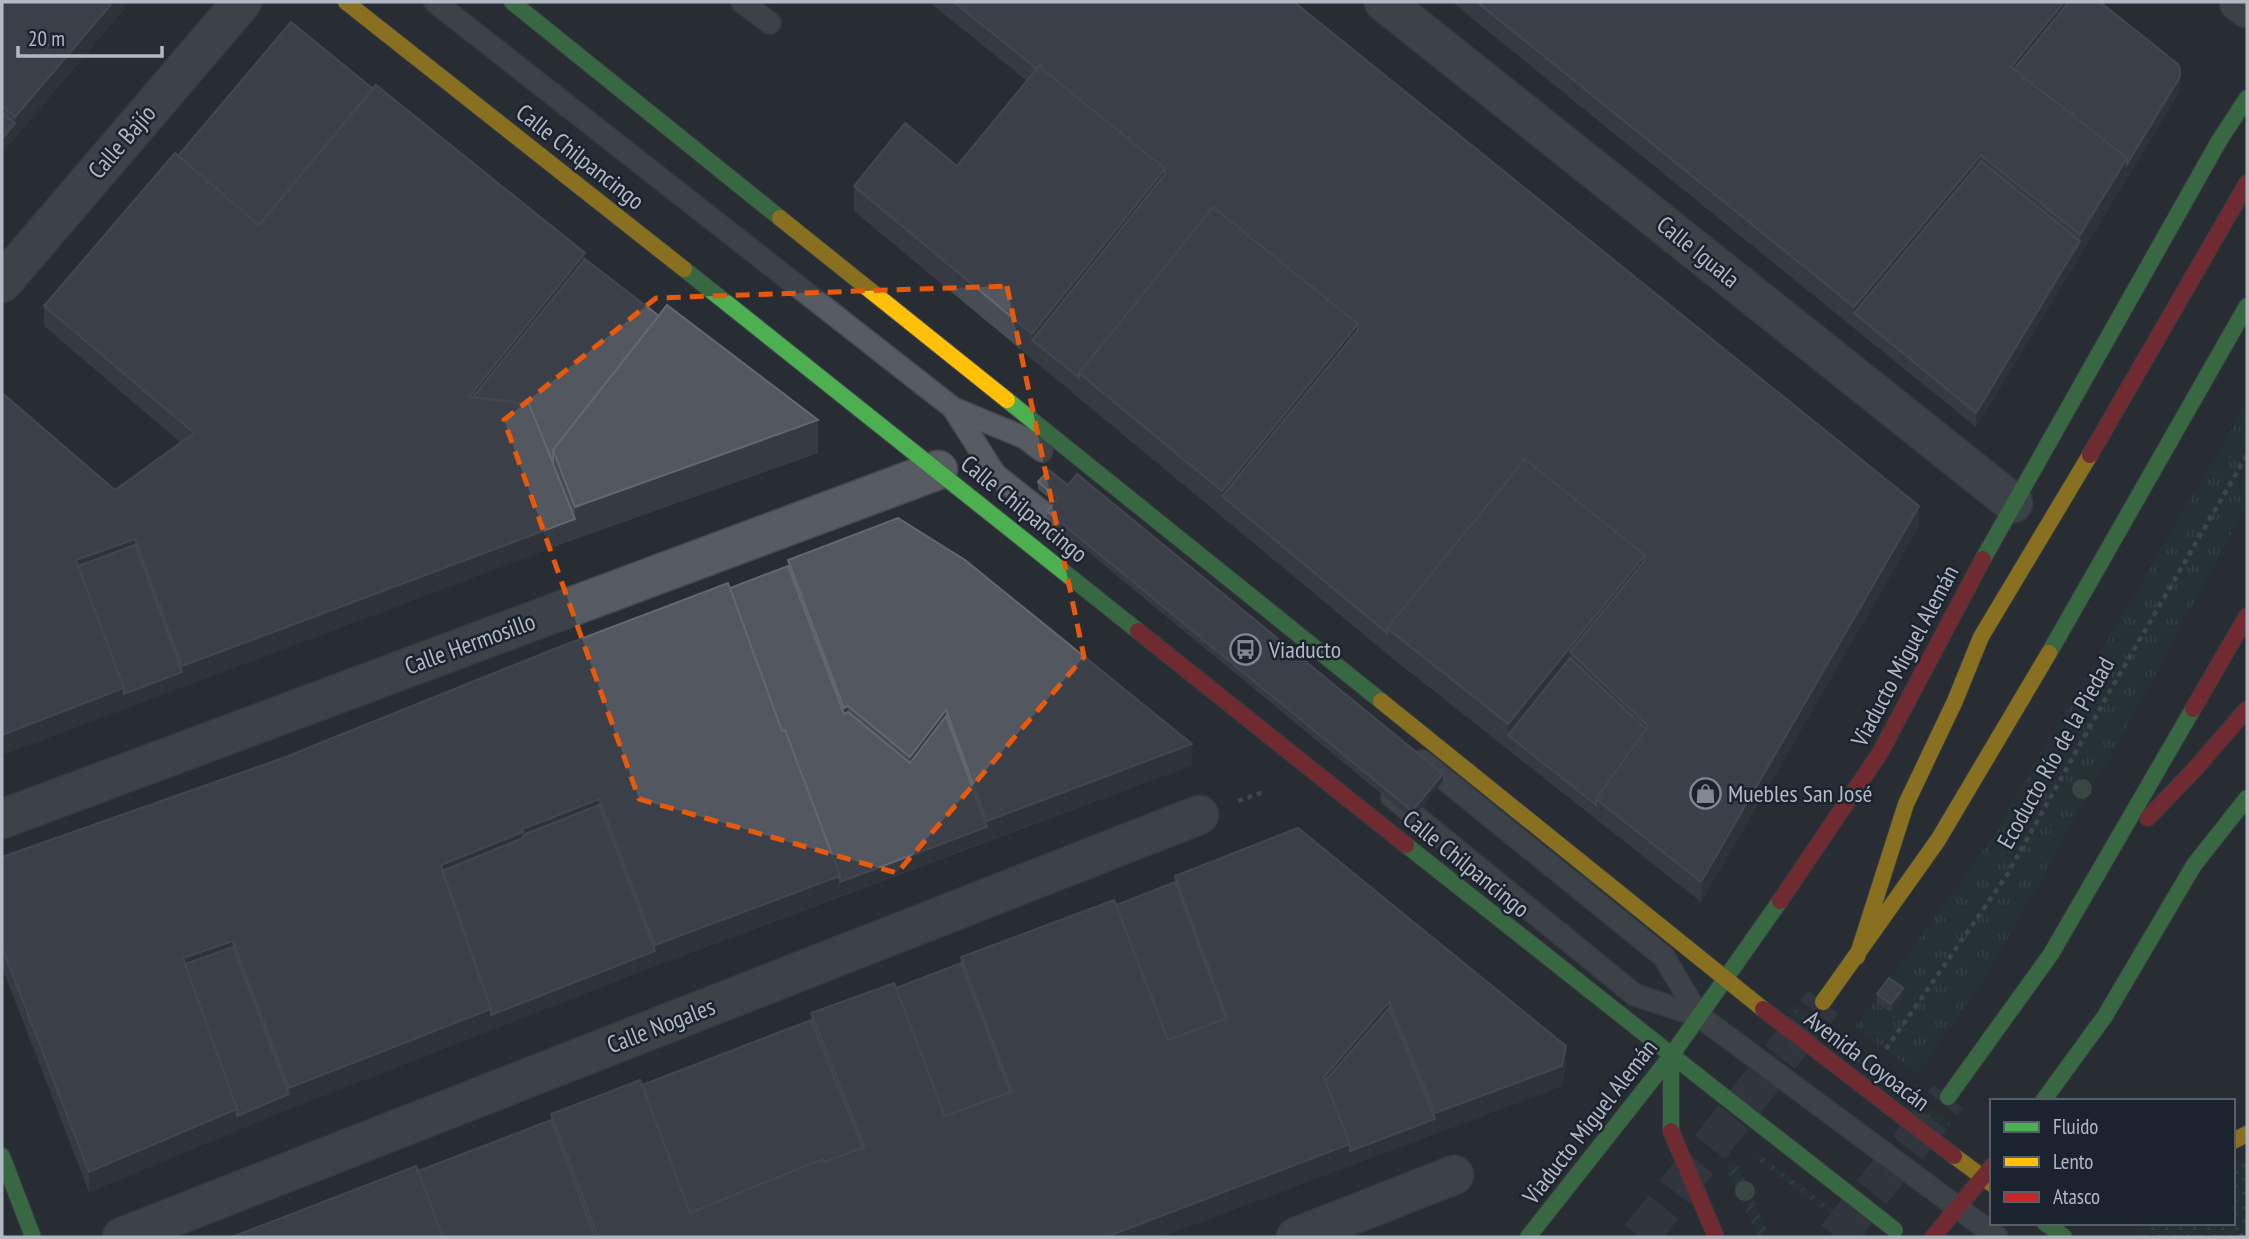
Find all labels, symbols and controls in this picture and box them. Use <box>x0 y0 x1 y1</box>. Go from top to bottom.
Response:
scale bar <box>18 14 161 58</box>
text: 20 m <box>28 25 65 52</box>
street label: Calle Chilpancingo <box>510 97 651 216</box>
street label: Calle Bajío <box>81 98 162 185</box>
street label: Calle Iguala <box>1651 209 1746 294</box>
street label: Calle Chilpancingo <box>955 448 1094 569</box>
street label: Viaducto Miguel Alemán <box>1843 560 1965 753</box>
street label: Calle Hermosillo <box>400 606 539 681</box>
bus stop icon: Viaducto <box>1229 633 1263 667</box>
place label: Viaducto <box>1268 634 1341 665</box>
street label: Ecoducto Río de la Piedad <box>1990 652 2121 854</box>
shop icon: Muebles San José <box>1688 777 1722 811</box>
place label: Muebles San José <box>1728 778 1872 809</box>
street label: Calle Chilpancingo <box>1397 803 1536 924</box>
street label: Calle Nogales <box>602 991 719 1060</box>
street label: Avenida Coyoacán <box>1799 1003 1936 1118</box>
street label: Viaducto Miguel Alemán <box>1515 1033 1664 1211</box>
legend <box>1990 1099 2235 1225</box>
text: Fluido <box>2053 1113 2098 1140</box>
text: Lento <box>2053 1148 2093 1175</box>
text: Atasco <box>2053 1183 2100 1210</box>

